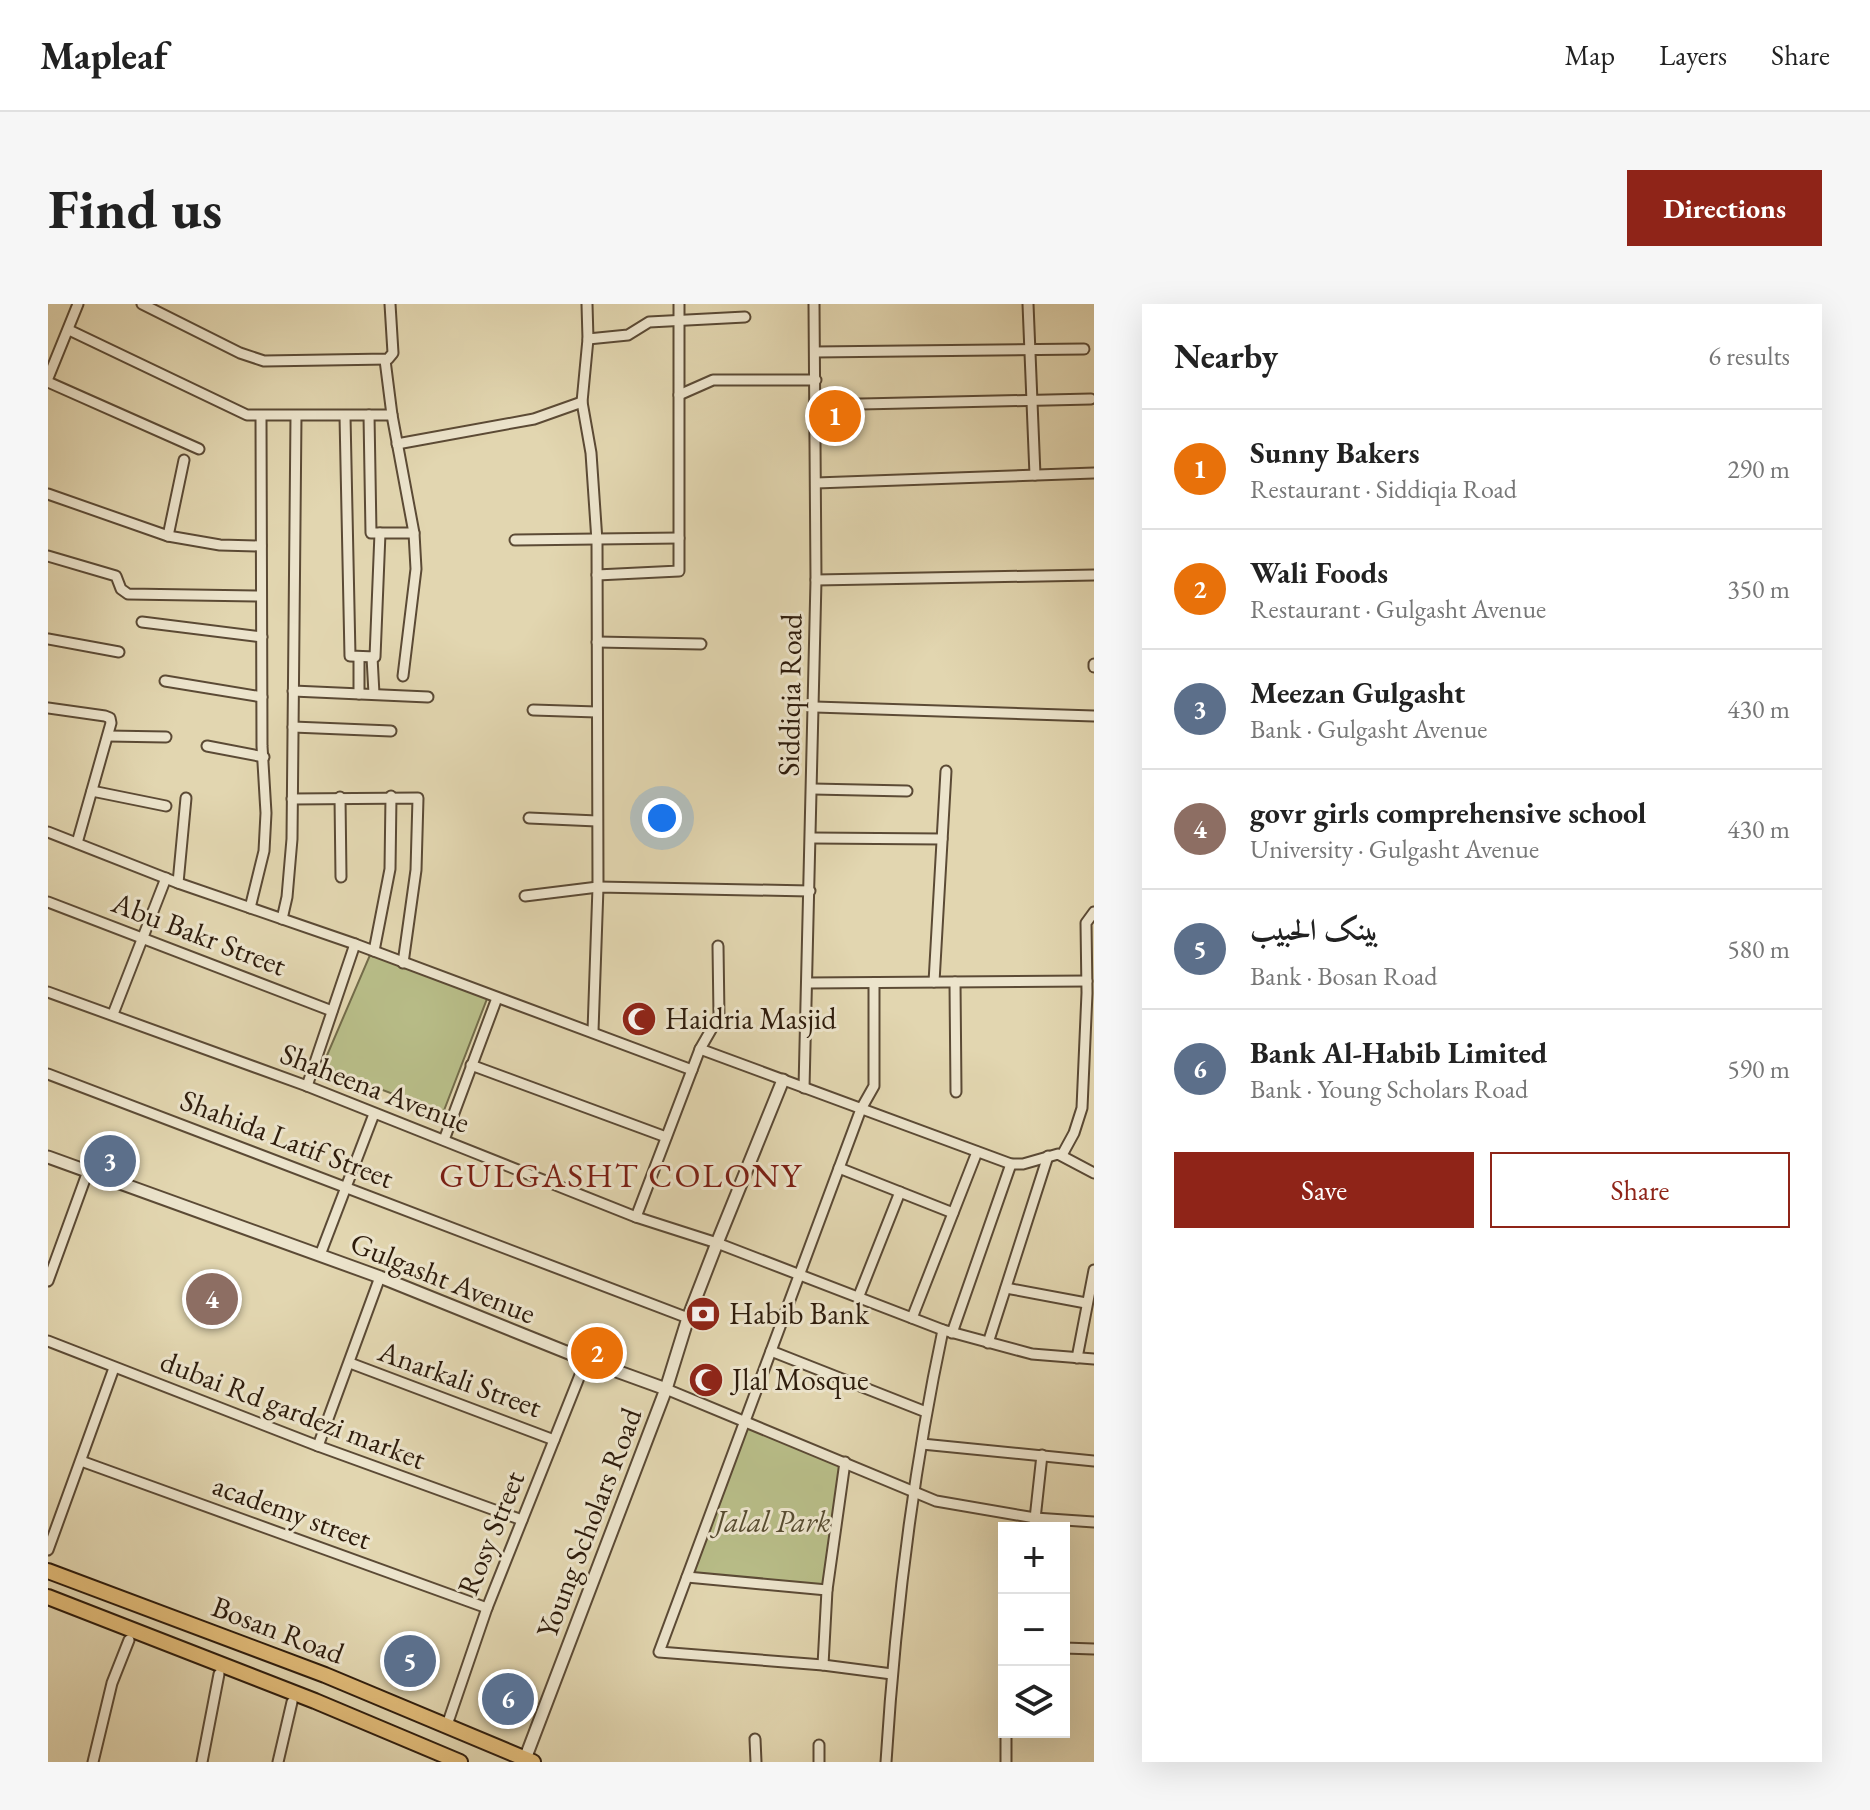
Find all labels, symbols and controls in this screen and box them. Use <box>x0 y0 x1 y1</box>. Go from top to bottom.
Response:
text: Mapleaf <box>40 31 167 80</box>
text: Map <box>1565 37 1615 73</box>
text: Layers <box>1659 37 1727 73</box>
text: Share <box>1771 37 1830 73</box>
button: Directions <box>1627 170 1822 246</box>
text: Find us <box>48 172 222 245</box>
text: Nearby <box>1174 334 1278 378</box>
text: 6 results <box>1709 339 1790 373</box>
pin: 1 <box>809 386 861 446</box>
text: Sunny Bakers <box>1250 433 1419 472</box>
text: 1 <box>1193 452 1207 486</box>
text: 290 m <box>1727 452 1790 486</box>
text: Restaurant · Siddiqia Road <box>1250 472 1517 506</box>
text: Wali Foods <box>1250 553 1388 592</box>
text: 2 <box>1193 572 1207 606</box>
text: 350 m <box>1727 572 1790 606</box>
text: Restaurant · Gulgasht Avenue <box>1250 592 1546 626</box>
street label: Siddiqia Road <box>769 612 810 777</box>
text: Meezan Gulgasht <box>1250 673 1465 712</box>
text: 3 <box>1193 692 1207 726</box>
text: 430 m <box>1727 692 1790 726</box>
text: Bank · Gulgasht Avenue <box>1250 712 1488 746</box>
text: govr girls comprehensive school <box>1250 793 1646 832</box>
your location <box>642 798 682 838</box>
text: 4 <box>1193 812 1207 846</box>
text: 430 m <box>1727 812 1790 846</box>
text: University · Gulgasht Avenue <box>1250 832 1539 866</box>
street label: Abu Bakr Street <box>106 882 292 985</box>
text: بينک الحبيب <box>1250 910 1379 949</box>
text: 5 <box>1193 932 1207 966</box>
text: 580 m <box>1727 932 1790 966</box>
text: Bank · Bosan Road <box>1250 959 1437 993</box>
place label: Haidria Masjid <box>665 999 837 1038</box>
mosque icon: Haidria Masjid <box>620 1000 658 1038</box>
text: Bank Al-Habib Limited <box>1250 1033 1547 1072</box>
street label: Shaheena Avenue <box>275 1034 475 1142</box>
text: 6 <box>1193 1052 1207 1086</box>
text: 590 m <box>1727 1052 1790 1086</box>
text: Bank · Young Scholars Road <box>1250 1072 1528 1106</box>
street label: Shahida Latif Street <box>175 1080 400 1197</box>
pin: 3 <box>84 1131 136 1191</box>
button: Save <box>1174 1152 1474 1228</box>
button: Share <box>1490 1152 1790 1228</box>
district label: GULGASHT COLONY <box>439 1153 803 1197</box>
street label: Gulgasht Avenue <box>345 1223 542 1332</box>
pin: 4 <box>186 1269 238 1329</box>
place label: Habib Bank <box>729 1294 870 1333</box>
bank icon: Habib Bank <box>684 1295 722 1333</box>
pin: 2 <box>571 1323 623 1383</box>
street label: Anarkali Street <box>372 1331 548 1426</box>
street label: dubai Rd gardezi market <box>155 1341 432 1478</box>
place label: Jlal Mosque <box>729 1360 869 1399</box>
mosque icon: Jlal Mosque <box>687 1361 725 1399</box>
street label: Young Scholars Road <box>527 1401 651 1644</box>
street label: Rosy Street <box>448 1464 533 1601</box>
street label: academy street <box>208 1465 377 1558</box>
park label: Jalal Park <box>710 1502 831 1541</box>
map controls <box>998 1522 1070 1738</box>
button: + <box>998 1522 1070 1594</box>
street label: Bosan Road <box>206 1586 351 1673</box>
button: − <box>998 1594 1070 1666</box>
pin: 5 <box>384 1631 436 1691</box>
button: layers <box>998 1666 1070 1738</box>
pin: 6 <box>482 1669 534 1729</box>

